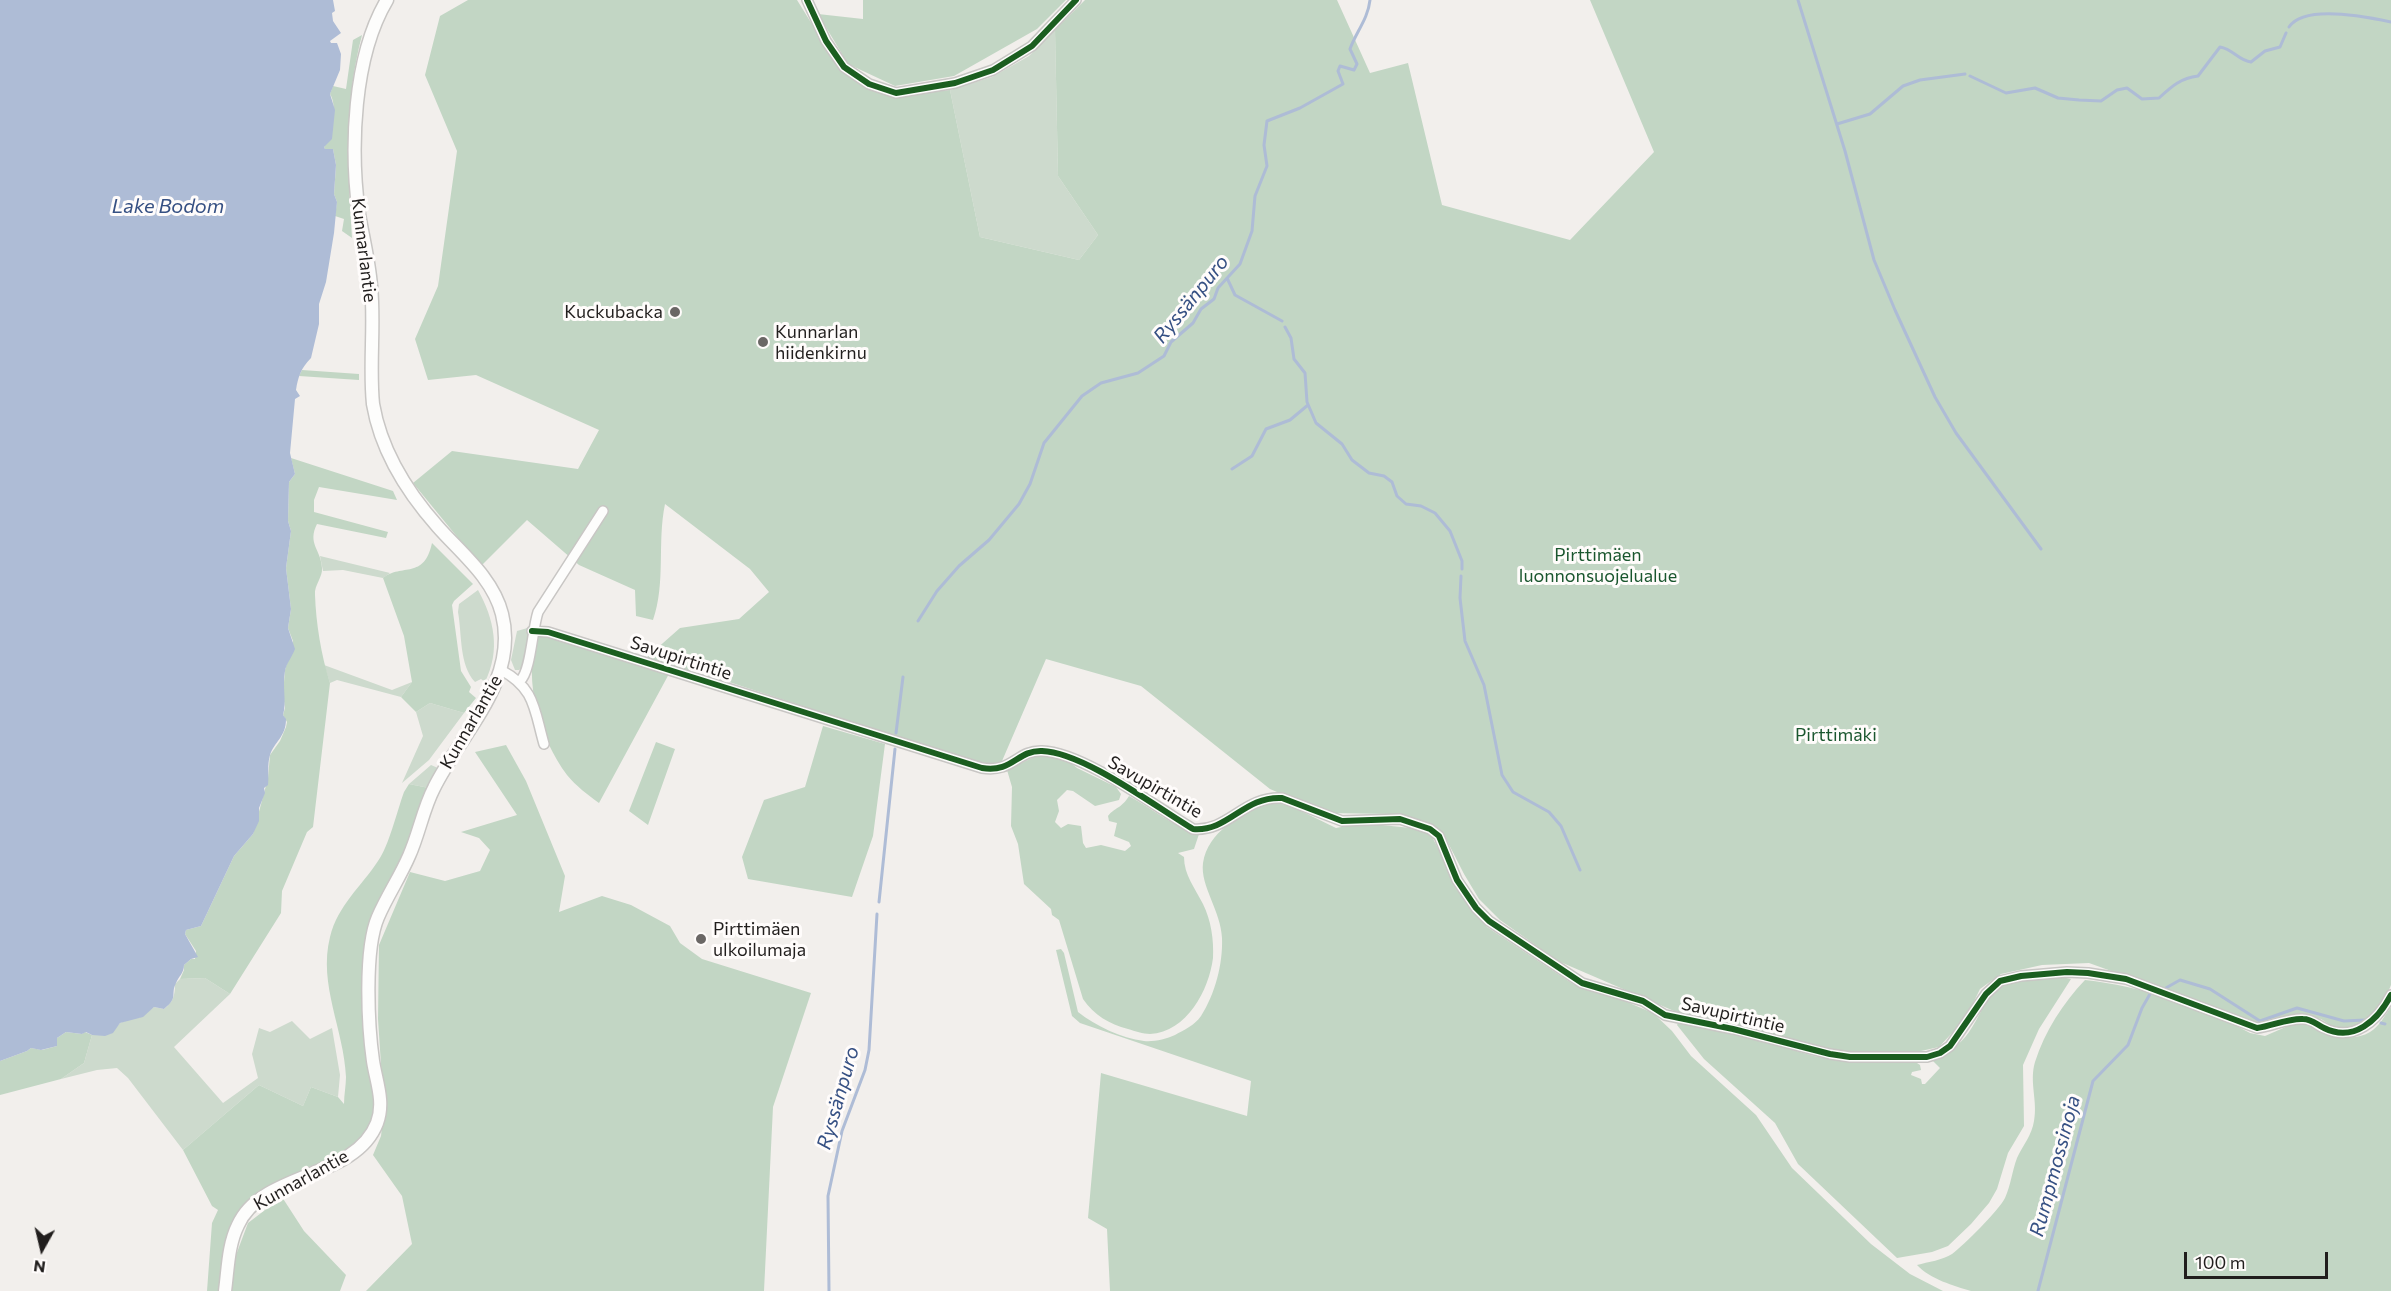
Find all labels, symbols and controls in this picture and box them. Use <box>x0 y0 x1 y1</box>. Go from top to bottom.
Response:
water label: Lake Bodom <box>112 194 224 218</box>
street label: Kunnarlantie <box>347 197 381 303</box>
water label: Ryssänpuro <box>1148 250 1234 348</box>
place label: Kuckubacka <box>564 301 663 323</box>
marker: Kuckubacka <box>668 305 682 319</box>
place label: Kunnarlan hiidenkirnu <box>775 321 867 364</box>
marker: Kunnarlan hiidenkirnu <box>756 335 770 349</box>
park label: Pirttimäen luonnonsuojelualue <box>1519 544 1677 586</box>
street label: Savupirtintie <box>628 631 734 685</box>
street label: Kunnarlantie <box>435 671 507 773</box>
park label: Pirttimäki <box>1795 724 1877 746</box>
street label: Savupirtintie <box>1104 751 1206 823</box>
place label: Pirttimäen ulkoilumaja <box>713 918 806 960</box>
marker: Pirttimäen ulkoilumaja <box>694 932 708 946</box>
street label: Savupirtintie <box>1679 993 1787 1037</box>
water label: Ryssänpuro <box>812 1044 864 1152</box>
water label: Rumpmossinoja <box>2025 1093 2085 1239</box>
street label: Kunnarlantie <box>250 1145 352 1215</box>
north arrow <box>12 1219 72 1279</box>
scale bar <box>2187 1240 2331 1278</box>
text: 100 m <box>2195 1251 2245 1273</box>
text: N <box>32 1257 47 1278</box>

